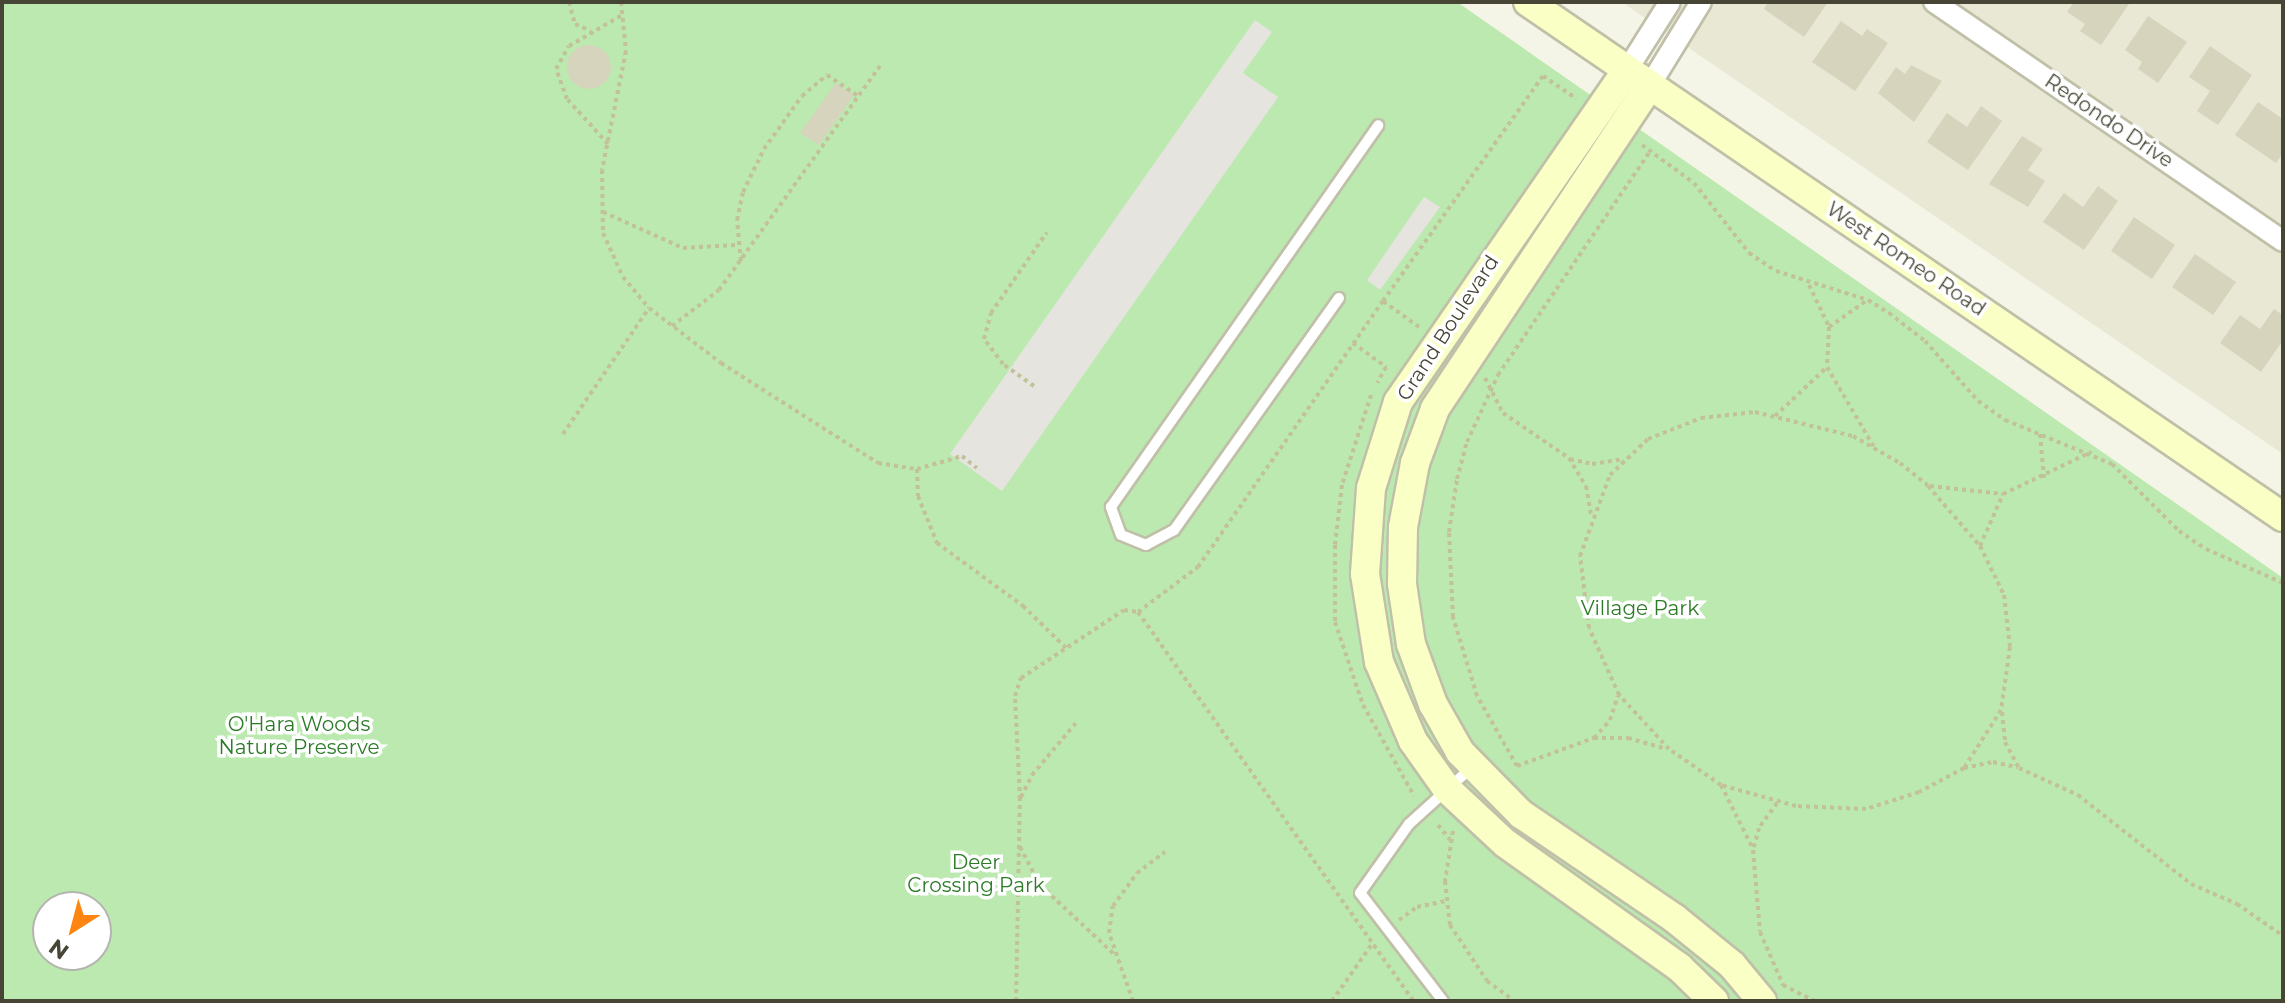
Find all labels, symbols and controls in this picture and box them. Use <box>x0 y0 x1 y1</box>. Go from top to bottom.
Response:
street label: Redondo Drive <box>2040 69 2178 173</box>
street label: West Romeo Road <box>1822 197 1990 321</box>
street label: Grand Boulevard <box>1392 251 1504 405</box>
park label: Village Park <box>1581 596 1699 620</box>
park label: O'Hara Woods Nature Preserve <box>218 712 380 759</box>
park label: Deer Crossing Park <box>907 850 1045 897</box>
north arrow <box>32 891 112 971</box>
text: N <box>44 933 74 965</box>

